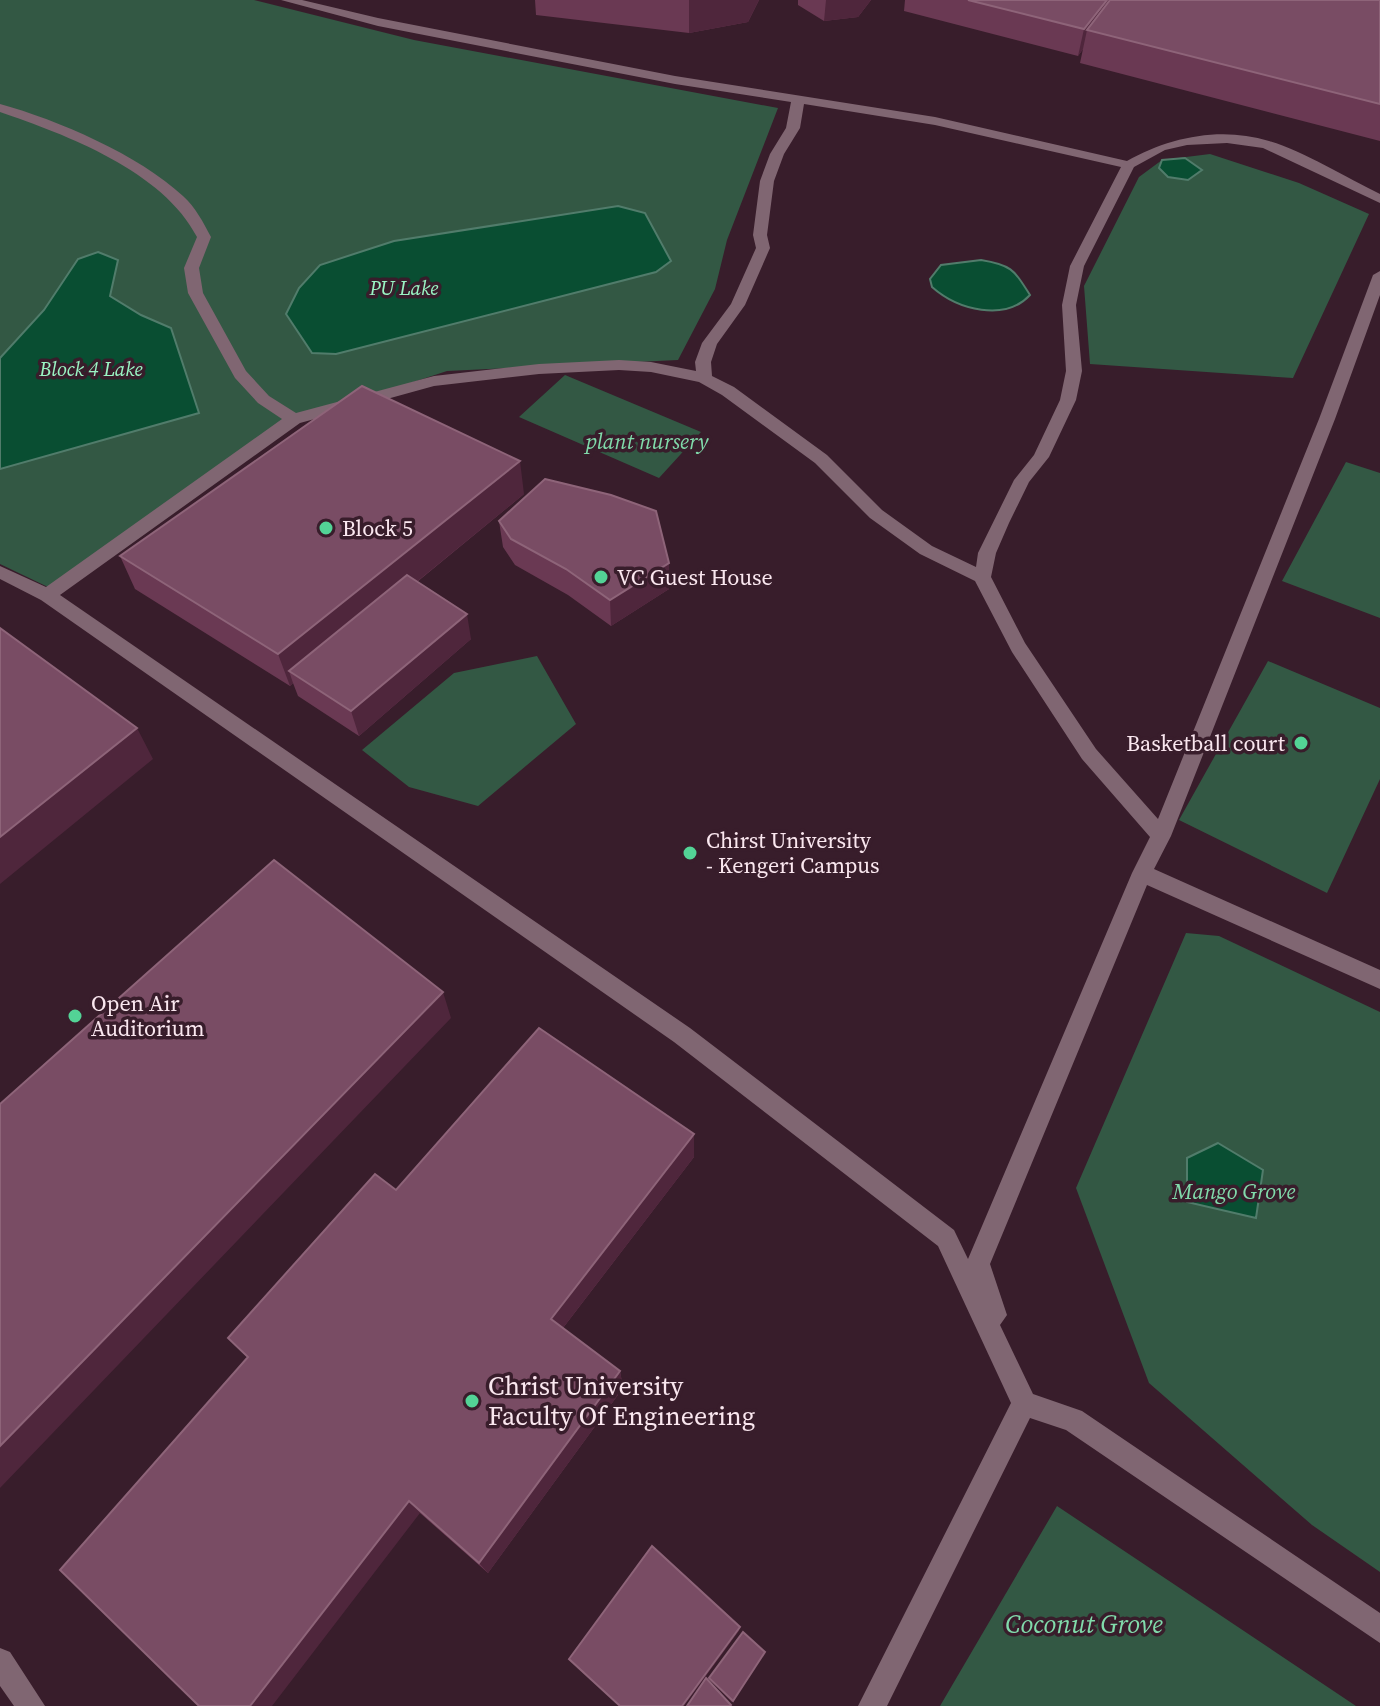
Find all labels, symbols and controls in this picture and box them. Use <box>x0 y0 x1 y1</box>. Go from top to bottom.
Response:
water label: PU Lake <box>369 274 438 302</box>
water label: Block 4 Lake <box>38 355 143 383</box>
park label: plant nursery <box>583 426 709 456</box>
place label: Block 5 <box>342 513 413 543</box>
marker: Block 5 <box>317 519 335 537</box>
place label: VC Guest House <box>617 562 773 592</box>
marker: VC Guest House <box>592 568 610 586</box>
place label: Basketball court <box>1126 728 1286 758</box>
marker: Basketball court <box>1292 734 1310 752</box>
place label: Chirst University - Kengeri Campus <box>706 825 880 880</box>
marker: Chirst University - Kengeri Campus <box>681 844 699 862</box>
place label: Open Air Auditorium <box>91 988 205 1043</box>
marker: Open Air Auditorium <box>66 1007 84 1025</box>
park label: Mango Grove <box>1172 1176 1296 1206</box>
place label: Christ University Faculty Of Engineering <box>488 1368 755 1434</box>
marker: Christ University Faculty Of Engineering <box>463 1392 481 1410</box>
park label: Coconut Grove <box>1005 1606 1163 1642</box>

